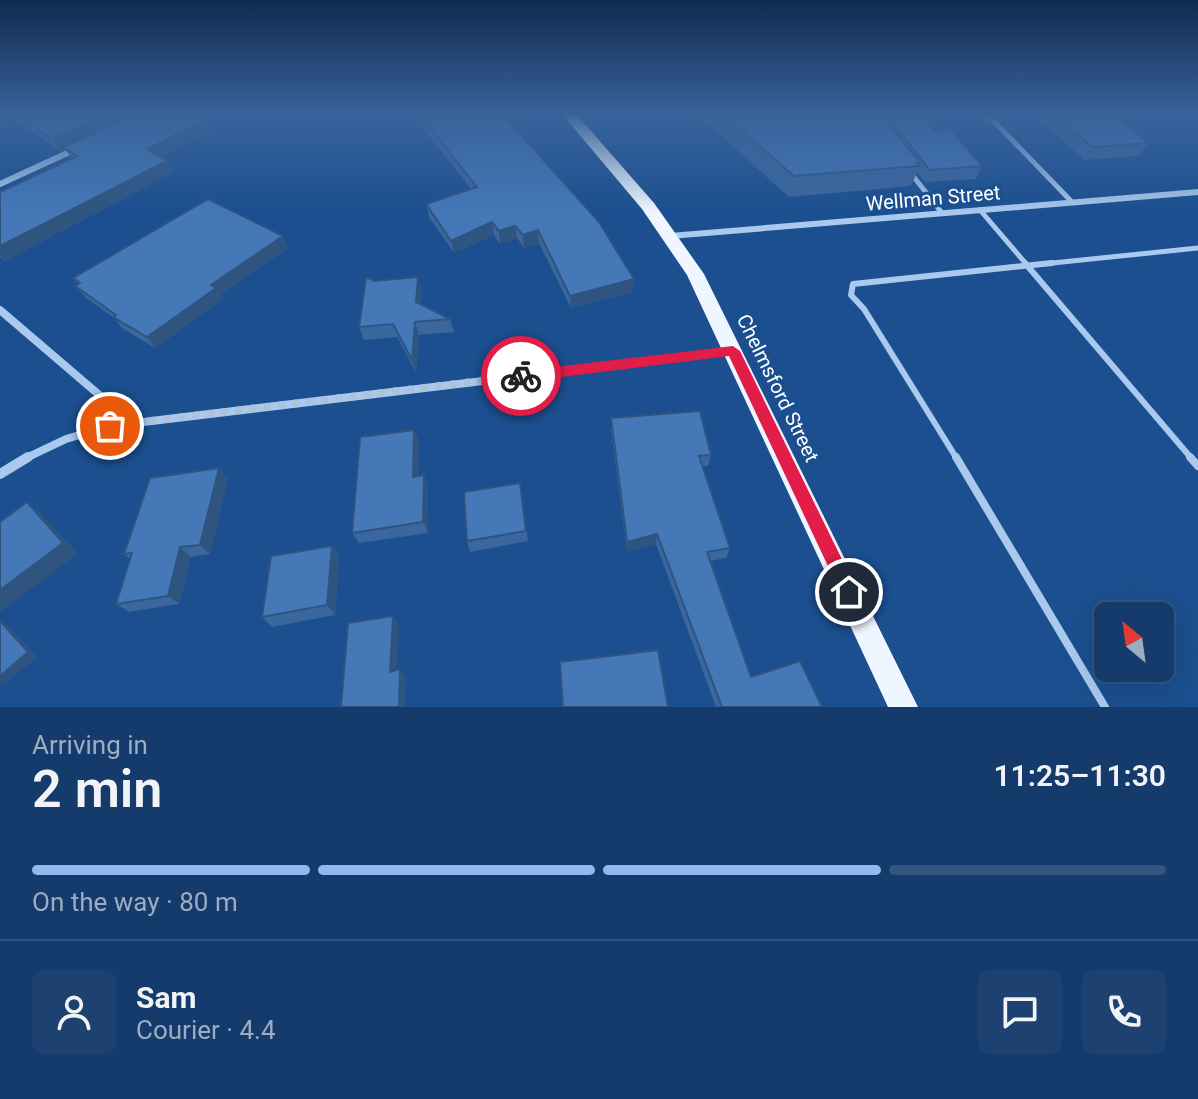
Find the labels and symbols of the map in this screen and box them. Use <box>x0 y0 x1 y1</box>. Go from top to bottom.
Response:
street label: Wellman Street <box>865 180 1001 216</box>
street label: Chelmsford Street <box>732 310 824 466</box>
courier <box>481 336 561 416</box>
pin <box>76 392 144 460</box>
pin <box>815 558 883 626</box>
north arrow <box>1094 602 1174 682</box>

